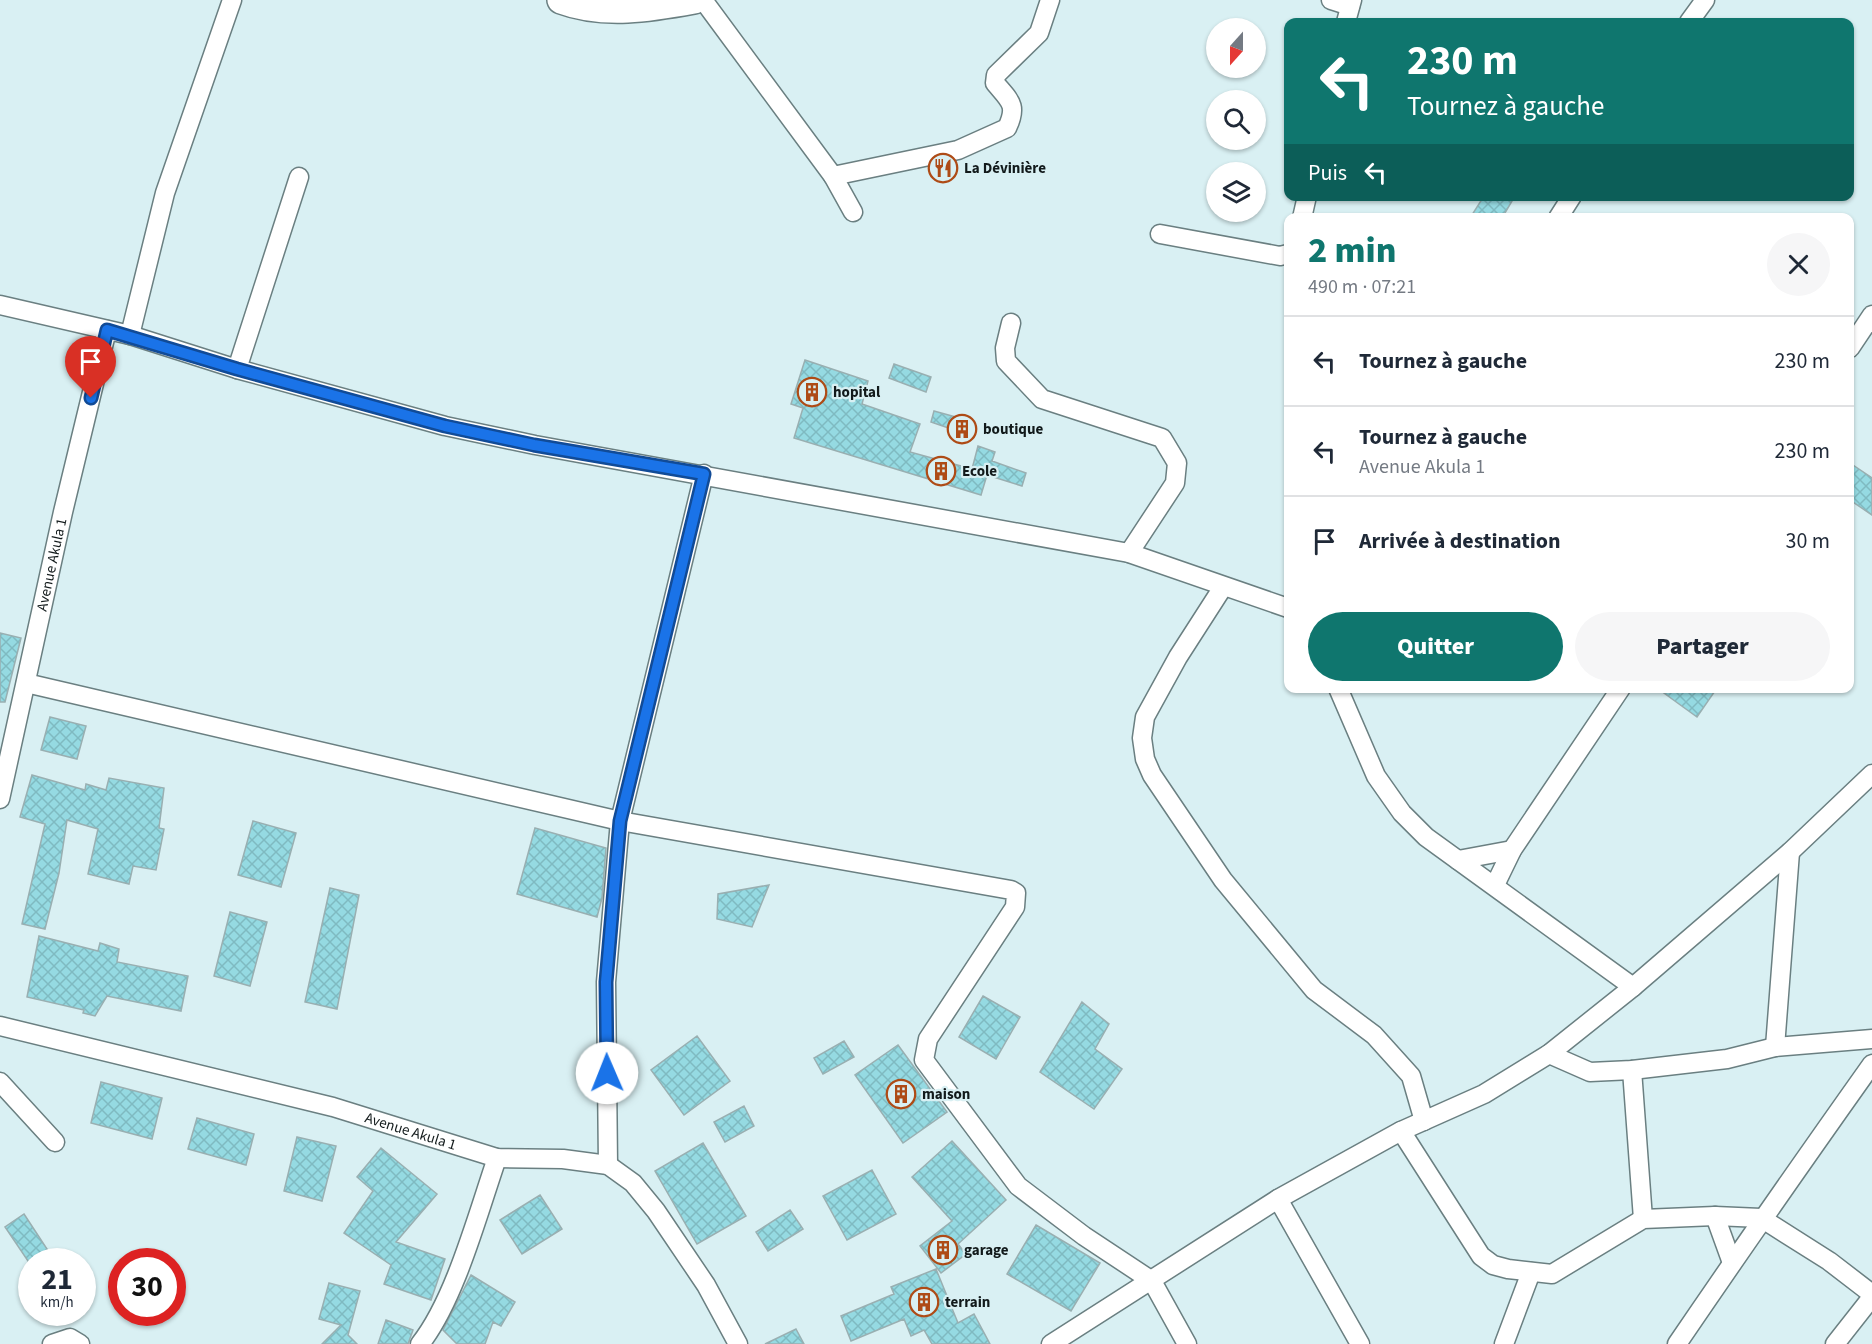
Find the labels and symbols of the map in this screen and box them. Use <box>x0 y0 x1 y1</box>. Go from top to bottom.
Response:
north arrow <box>1206 18 1266 78</box>
restaurant icon: La Dévinière <box>927 152 959 184</box>
place label: La Dévinière <box>964 158 1046 179</box>
pin <box>65 336 116 398</box>
building icon: hopital <box>796 376 828 408</box>
place label: hopital <box>833 382 881 403</box>
building icon: boutique <box>946 413 978 445</box>
place label: boutique <box>983 419 1043 440</box>
building icon: Ecole <box>925 455 957 487</box>
place label: Ecole <box>962 461 997 482</box>
street label: Avenue Akula 1 <box>32 516 72 613</box>
position arrow <box>575 1041 639 1105</box>
building icon: maison <box>885 1078 917 1110</box>
place label: maison <box>922 1084 970 1105</box>
street label: Avenue Akula 1 <box>362 1108 459 1156</box>
building icon: garage <box>927 1234 959 1266</box>
place label: garage <box>964 1240 1009 1261</box>
speed limit sign: 30 <box>108 1248 186 1326</box>
building icon: terrain <box>908 1286 940 1318</box>
place label: terrain <box>945 1292 990 1313</box>

